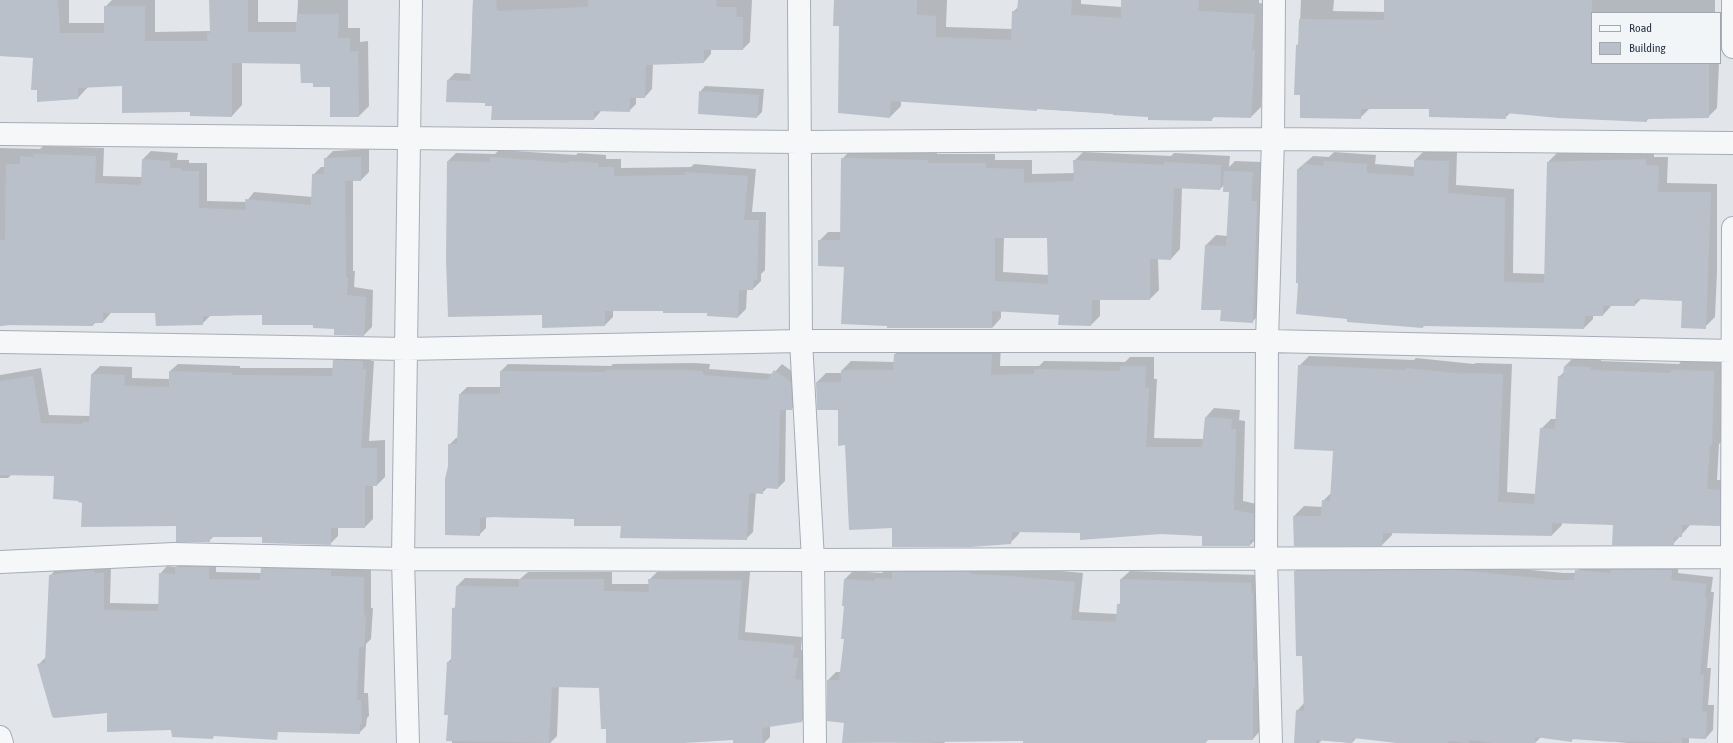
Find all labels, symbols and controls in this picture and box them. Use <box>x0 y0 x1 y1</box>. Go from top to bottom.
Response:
legend <box>1591 12 1721 64</box>
text: Road <box>1629 21 1652 35</box>
text: Building <box>1629 41 1666 55</box>

